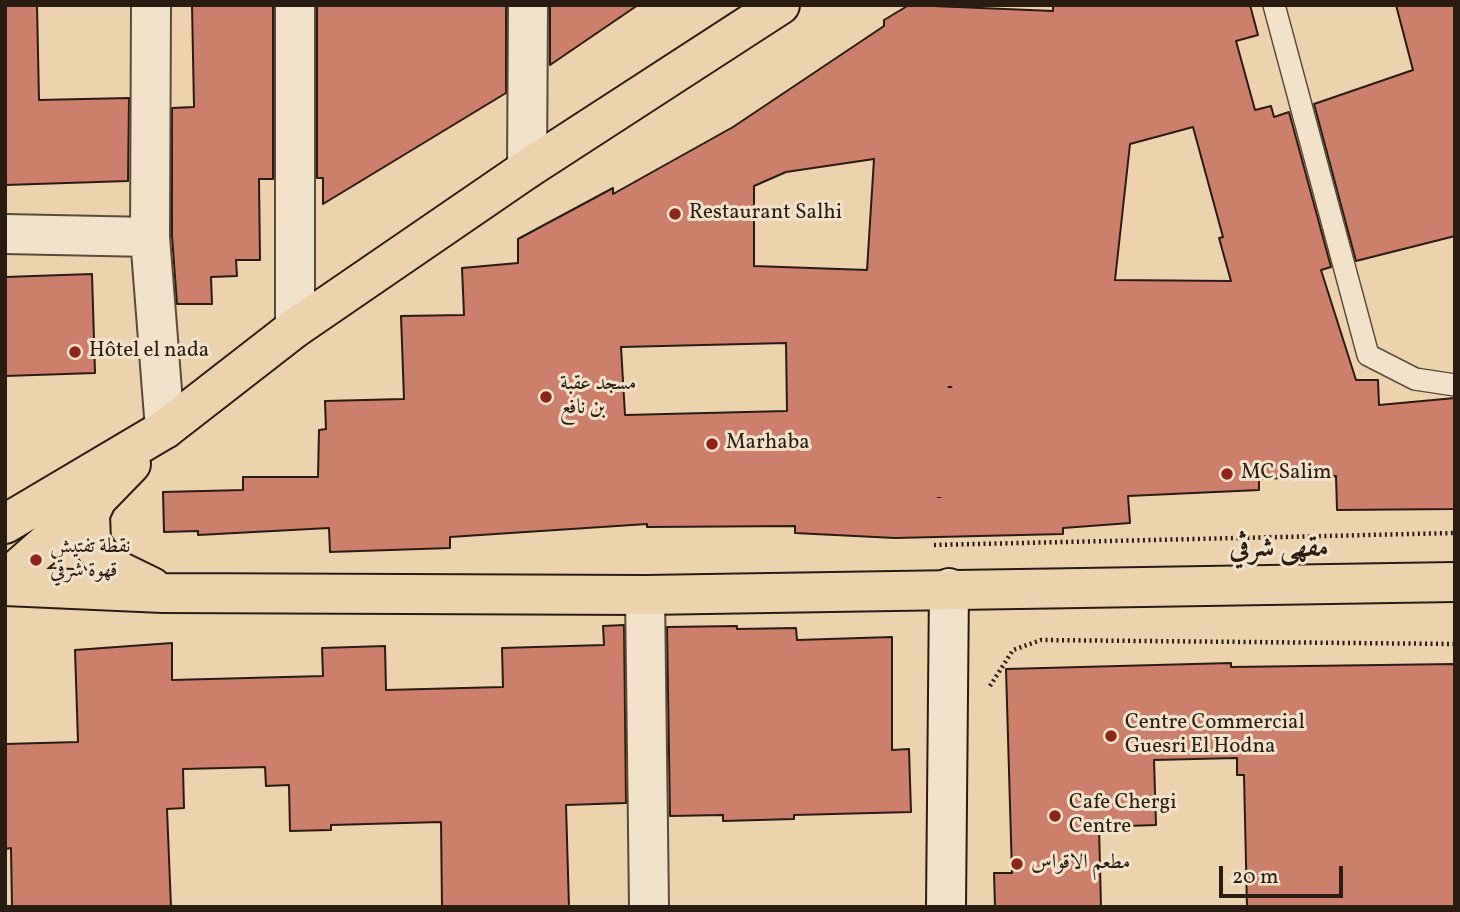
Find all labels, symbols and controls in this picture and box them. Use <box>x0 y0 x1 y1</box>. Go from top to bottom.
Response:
place label: Restaurant Salhi <box>689 201 842 227</box>
marker: Restaurant Salhi <box>667 206 683 222</box>
place label: Hôtel el nada <box>89 339 209 365</box>
marker: Hôtel el nada <box>67 344 83 360</box>
place label: مسجد عقبة بن نافع <box>560 372 636 422</box>
marker: مسجد عقبة بن نافع <box>538 389 554 405</box>
place label: Marhaba <box>726 431 810 457</box>
marker: Marhaba <box>704 436 720 452</box>
place label: MC Salim <box>1241 461 1332 487</box>
marker: MC Salim <box>1219 466 1235 482</box>
district label: مقهى شرڨي <box>1229 534 1329 568</box>
place label: نقطة تفتيش قهوة شرقي <box>50 535 130 585</box>
marker: نقطة تفتيش قهوة شرقي <box>28 552 44 568</box>
place label: Centre Commercial Guesri El Hodna <box>1125 711 1305 761</box>
marker: Centre Commercial Guesri El Hodna <box>1103 728 1119 744</box>
place label: Cafe Chergi Centre <box>1069 791 1177 841</box>
marker: Cafe Chergi Centre <box>1047 808 1063 824</box>
place label: مطعم الاقواس <box>1031 851 1130 877</box>
scale bar <box>1222 852 1346 896</box>
marker: مطعم الاقواس <box>1009 856 1025 872</box>
text: 20 m <box>1232 863 1278 892</box>

